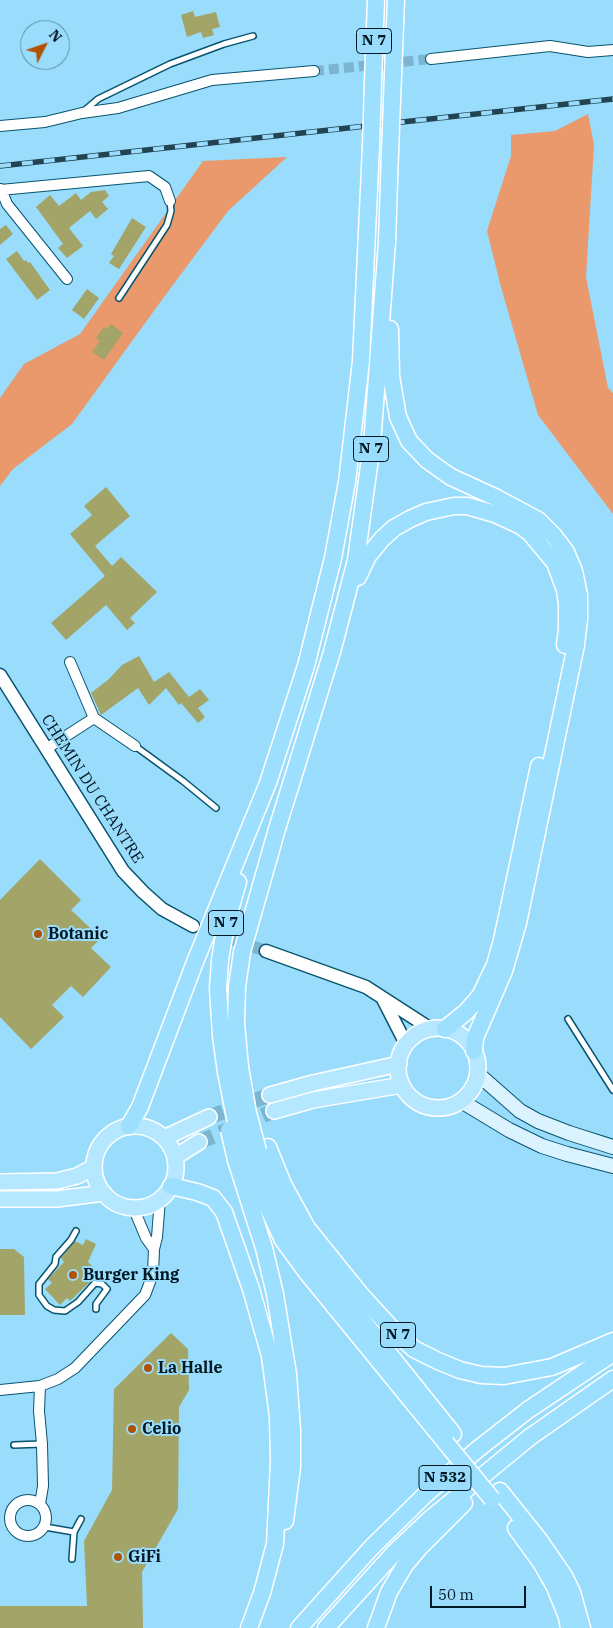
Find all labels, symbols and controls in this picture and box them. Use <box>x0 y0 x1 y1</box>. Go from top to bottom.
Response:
north arrow <box>20 20 70 70</box>
text: N <box>45 26 66 46</box>
road number: N 7 <box>356 28 392 54</box>
road number: N 7 <box>354 436 388 462</box>
street label: CHEMIN DU CHANTRE <box>37 711 147 867</box>
road number: N 7 <box>208 910 244 936</box>
place label: Botanic <box>48 924 108 944</box>
marker: Botanic <box>32 928 44 940</box>
place label: Burger King <box>83 1265 179 1285</box>
marker: Burger King <box>67 1269 79 1281</box>
road number: N 7 <box>380 1322 416 1348</box>
place label: La Halle <box>158 1358 223 1378</box>
marker: La Halle <box>142 1362 154 1374</box>
place label: Celio <box>142 1419 181 1439</box>
marker: Celio <box>126 1423 138 1435</box>
road number: N 532 <box>419 1466 471 1490</box>
place label: GiFi <box>128 1547 161 1567</box>
marker: GiFi <box>112 1551 124 1563</box>
scale bar <box>433 1576 529 1608</box>
text: 50 m <box>438 1585 474 1604</box>

